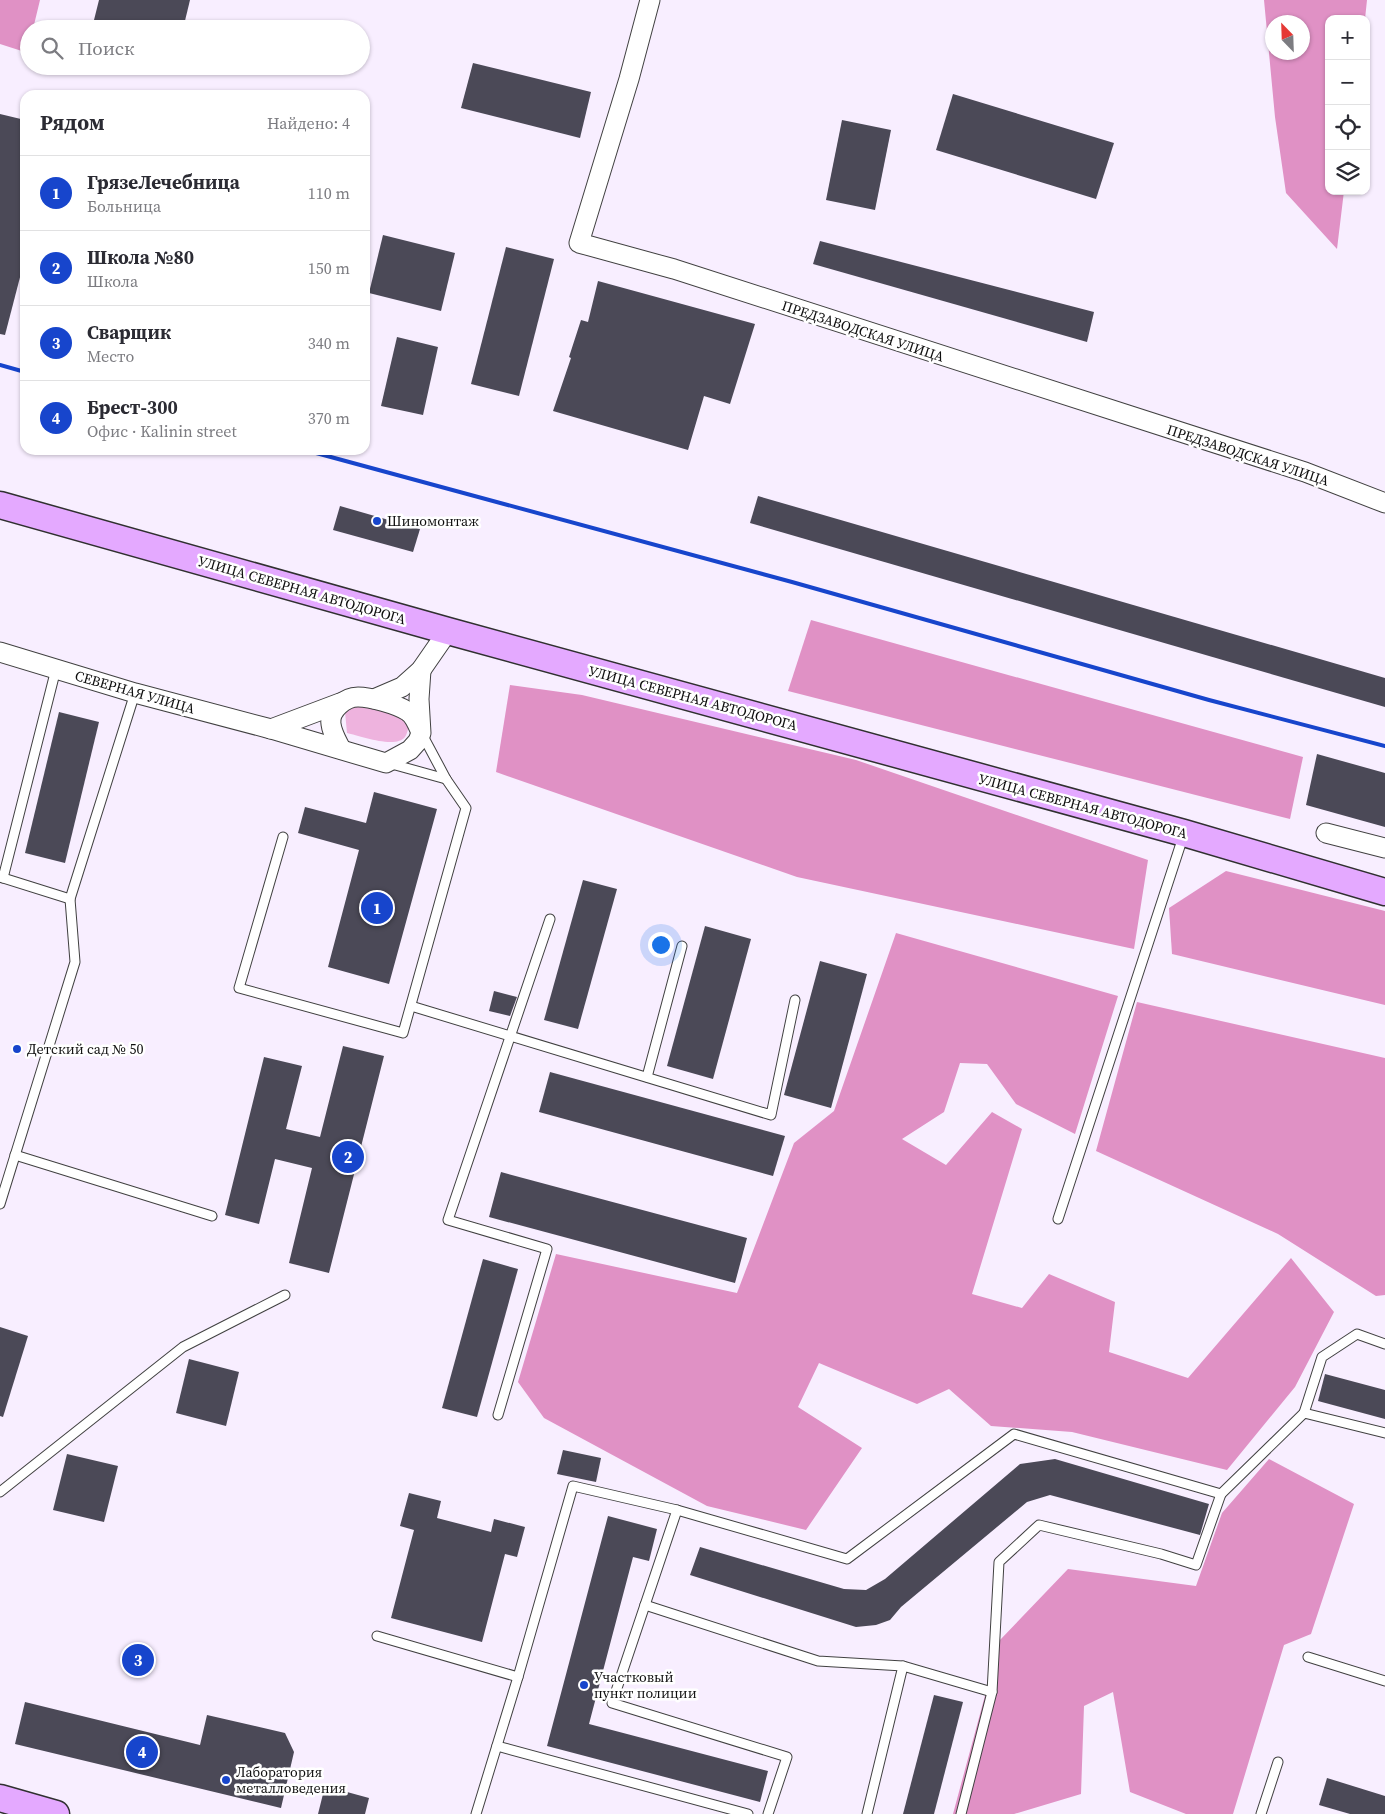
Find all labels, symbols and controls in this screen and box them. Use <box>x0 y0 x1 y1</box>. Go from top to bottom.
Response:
north arrow <box>1265 15 1310 60</box>
map controls <box>1325 15 1370 195</box>
button: + <box>1325 15 1370 60</box>
search box <box>20 20 370 75</box>
icon: search <box>38 34 66 62</box>
text: Поиск <box>78 35 135 61</box>
button: − <box>1325 60 1370 105</box>
button: locate <box>1325 105 1370 150</box>
text: Рядом <box>40 108 105 137</box>
text: Найдено: 4 <box>267 112 350 134</box>
button: layers <box>1325 150 1370 195</box>
text: ГрязеЛечебница <box>87 169 240 195</box>
text: 1 <box>52 182 60 204</box>
text: 110 m <box>308 182 350 204</box>
text: Больница <box>87 195 161 217</box>
text: Школа №80 <box>87 244 194 270</box>
text: 2 <box>52 257 60 279</box>
text: 150 m <box>308 257 350 279</box>
text: Школа <box>87 270 138 292</box>
street label: ПРЕДЗАВОДСКАЯ УЛИЦА <box>779 295 947 367</box>
text: Сварщик <box>87 319 171 345</box>
text: 3 <box>52 332 60 354</box>
text: 340 m <box>308 332 350 354</box>
text: Место <box>87 345 134 367</box>
text: Брест-300 <box>87 394 178 420</box>
text: 4 <box>52 407 60 429</box>
text: 370 m <box>308 407 350 429</box>
street label: ПРЕДЗАВОДСКАЯ УЛИЦА <box>1164 419 1332 491</box>
text: Офис · Kalinin street <box>87 420 237 442</box>
place label: Шиномонтаж <box>387 511 479 531</box>
marker: Шиномонтаж <box>371 515 383 527</box>
street label: УЛИЦА СЕВЕРНАЯ АВТОДОРОГА <box>196 551 409 630</box>
street label: УЛИЦА СЕВЕРНАЯ АВТОДОРОГА <box>586 660 800 736</box>
street label: СЕВЕРНАЯ УЛИЦА <box>73 665 198 719</box>
street label: УЛИЦА СЕВЕРНАЯ АВТОДОРОГА <box>976 768 1190 844</box>
pin: 1 <box>361 889 393 927</box>
your location <box>648 932 674 958</box>
place label: Детский сад № 50 <box>27 1039 144 1059</box>
marker: Детский сад № 50 <box>11 1043 23 1055</box>
pin: 2 <box>332 1138 364 1176</box>
pin: 3 <box>122 1641 154 1679</box>
place label: Участковый пункт полиции <box>594 1667 697 1703</box>
marker: Участковый пункт полиции <box>578 1679 590 1691</box>
pin: 4 <box>126 1733 158 1771</box>
place label: Лаборатория металловедения <box>236 1762 346 1798</box>
marker: Лаборатория металловедения <box>220 1774 232 1786</box>

